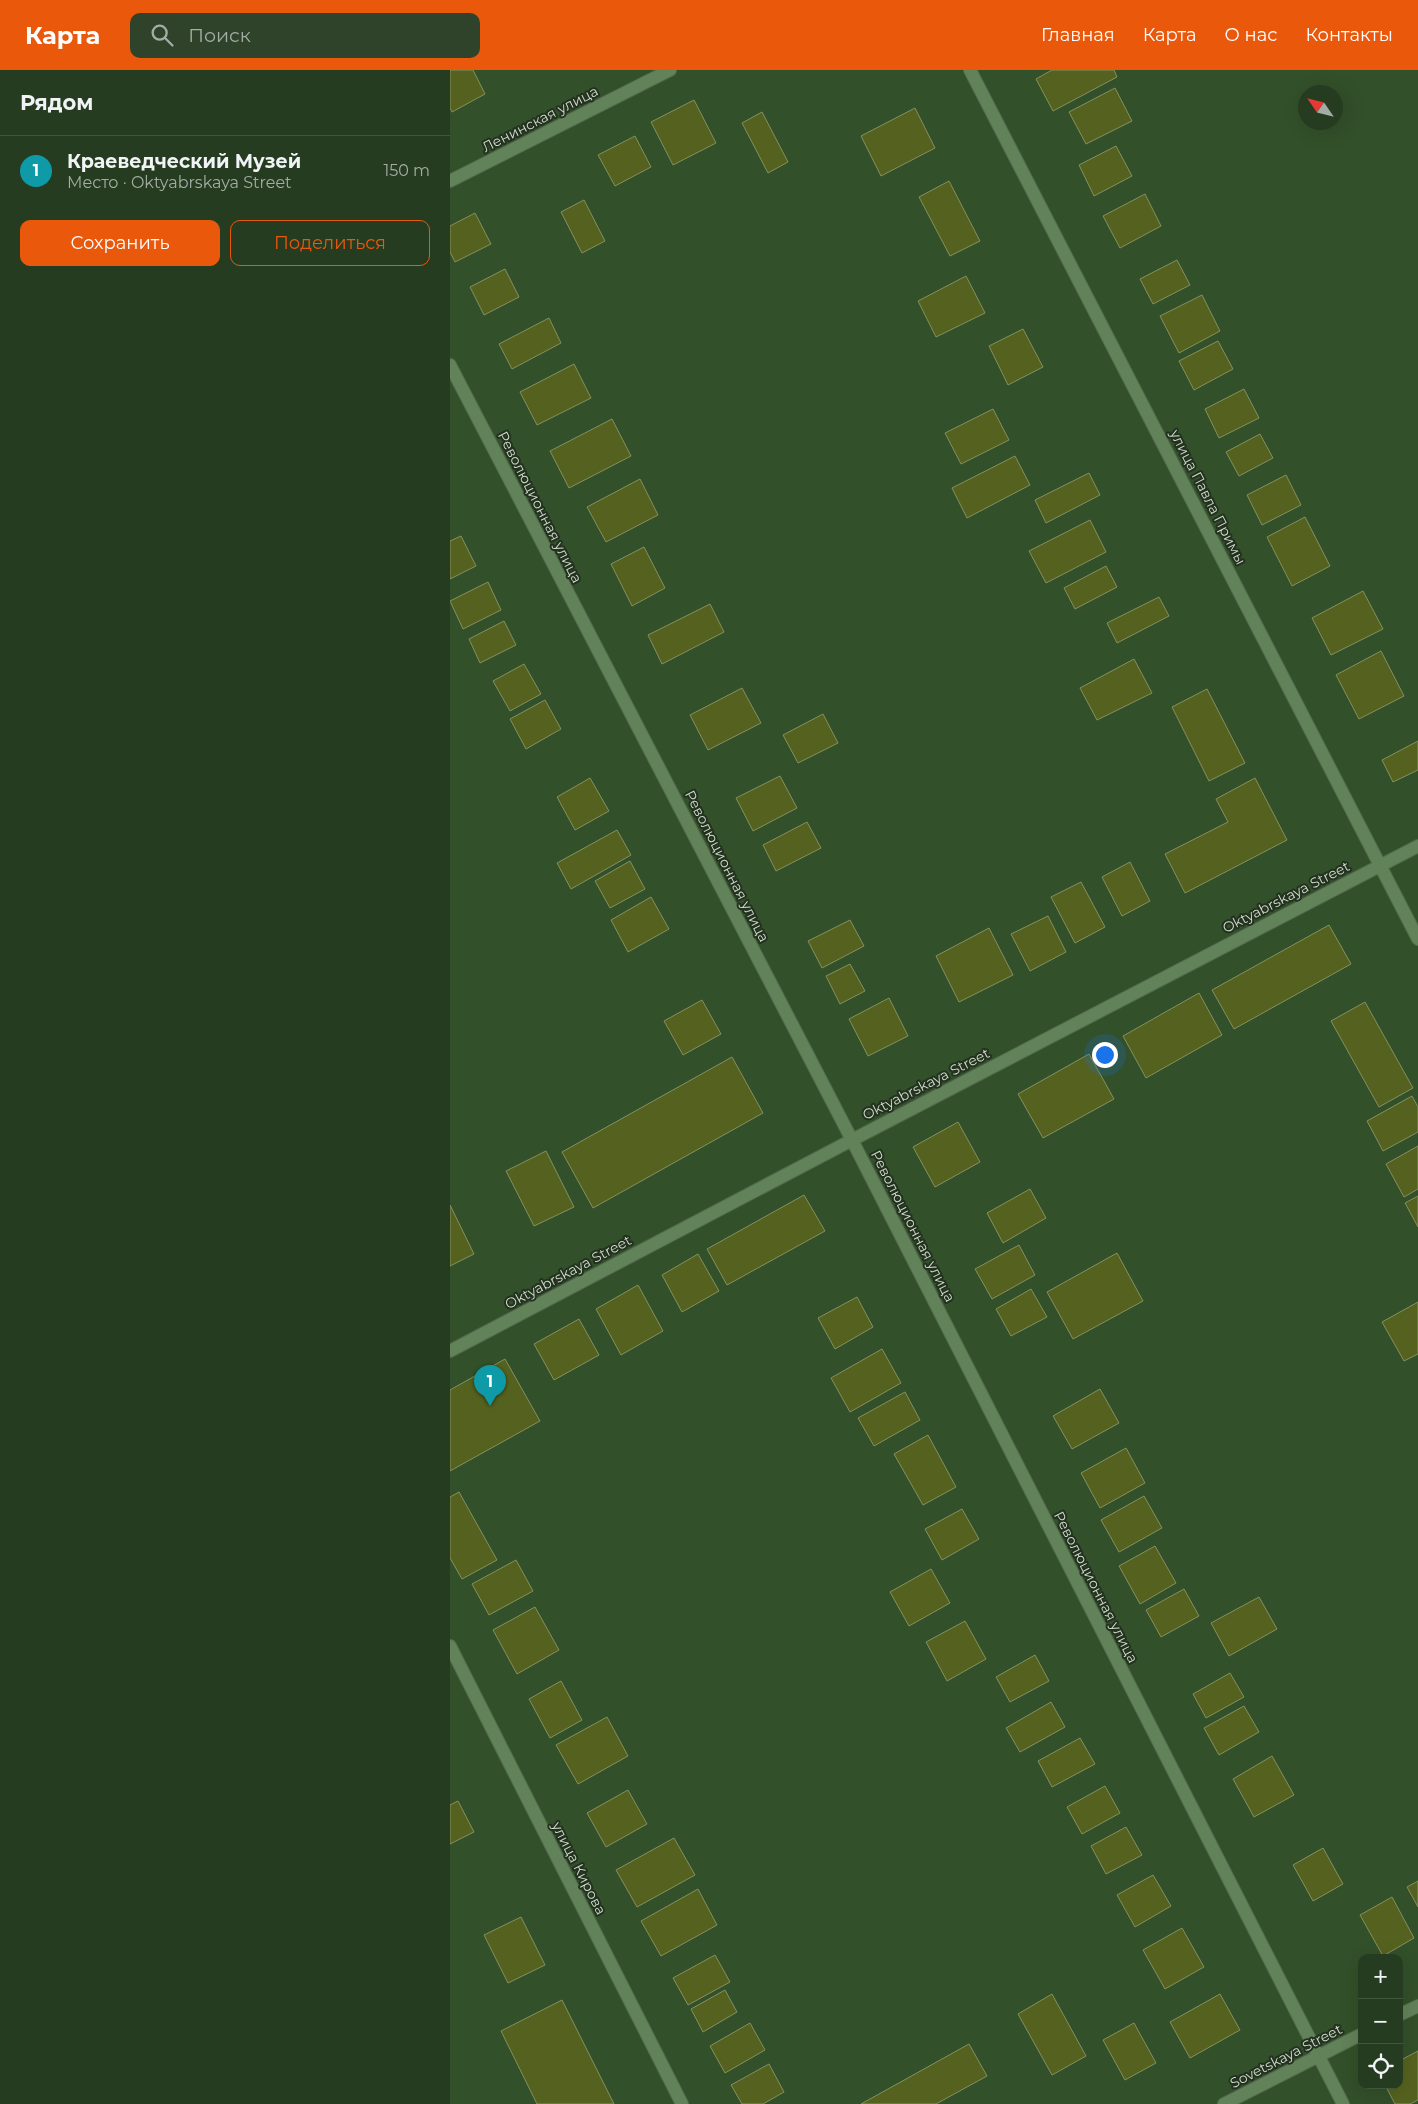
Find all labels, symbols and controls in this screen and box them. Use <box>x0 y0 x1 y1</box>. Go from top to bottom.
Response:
search box <box>130 13 480 58</box>
text: Карта <box>25 21 100 50</box>
icon: search <box>148 21 176 49</box>
text: Поиск <box>188 24 251 47</box>
text: Главная <box>1041 24 1115 46</box>
text: Карта <box>1143 24 1197 46</box>
text: О нас <box>1225 24 1277 46</box>
text: Контакты <box>1305 24 1393 46</box>
street label: Ленинская улица <box>479 82 601 156</box>
north arrow <box>1298 85 1343 130</box>
text: Рядом <box>20 90 93 115</box>
text: Краеведческий Музей <box>67 150 301 173</box>
text: 1 <box>33 161 39 180</box>
text: 150 m <box>383 161 430 180</box>
text: Место · Oktyabrskaya Street <box>67 173 292 192</box>
button: Сохранить <box>20 220 220 266</box>
button: Поделиться <box>230 220 430 266</box>
street label: улица Павла Примы <box>1166 426 1250 568</box>
street label: Революционная улица <box>494 428 586 586</box>
street label: Революционная улица <box>681 787 773 945</box>
street label: Oktyabrskaya Street <box>1219 857 1353 937</box>
your location <box>1092 1042 1118 1068</box>
street label: Oktyabrskaya Street <box>859 1044 993 1124</box>
street label: Революционная улица <box>867 1147 959 1305</box>
street label: Oktyabrskaya Street <box>502 1231 635 1313</box>
pin: 1 <box>474 1365 506 1406</box>
street label: Революционная улица <box>1050 1508 1142 1666</box>
street label: улица Кирова <box>547 1818 610 1917</box>
map controls <box>1358 1954 1403 2089</box>
button: + <box>1358 1954 1403 1999</box>
button: − <box>1358 1999 1403 2044</box>
street label: Sovetskaya Street <box>1227 2020 1345 2092</box>
button: locate <box>1358 2044 1403 2089</box>

